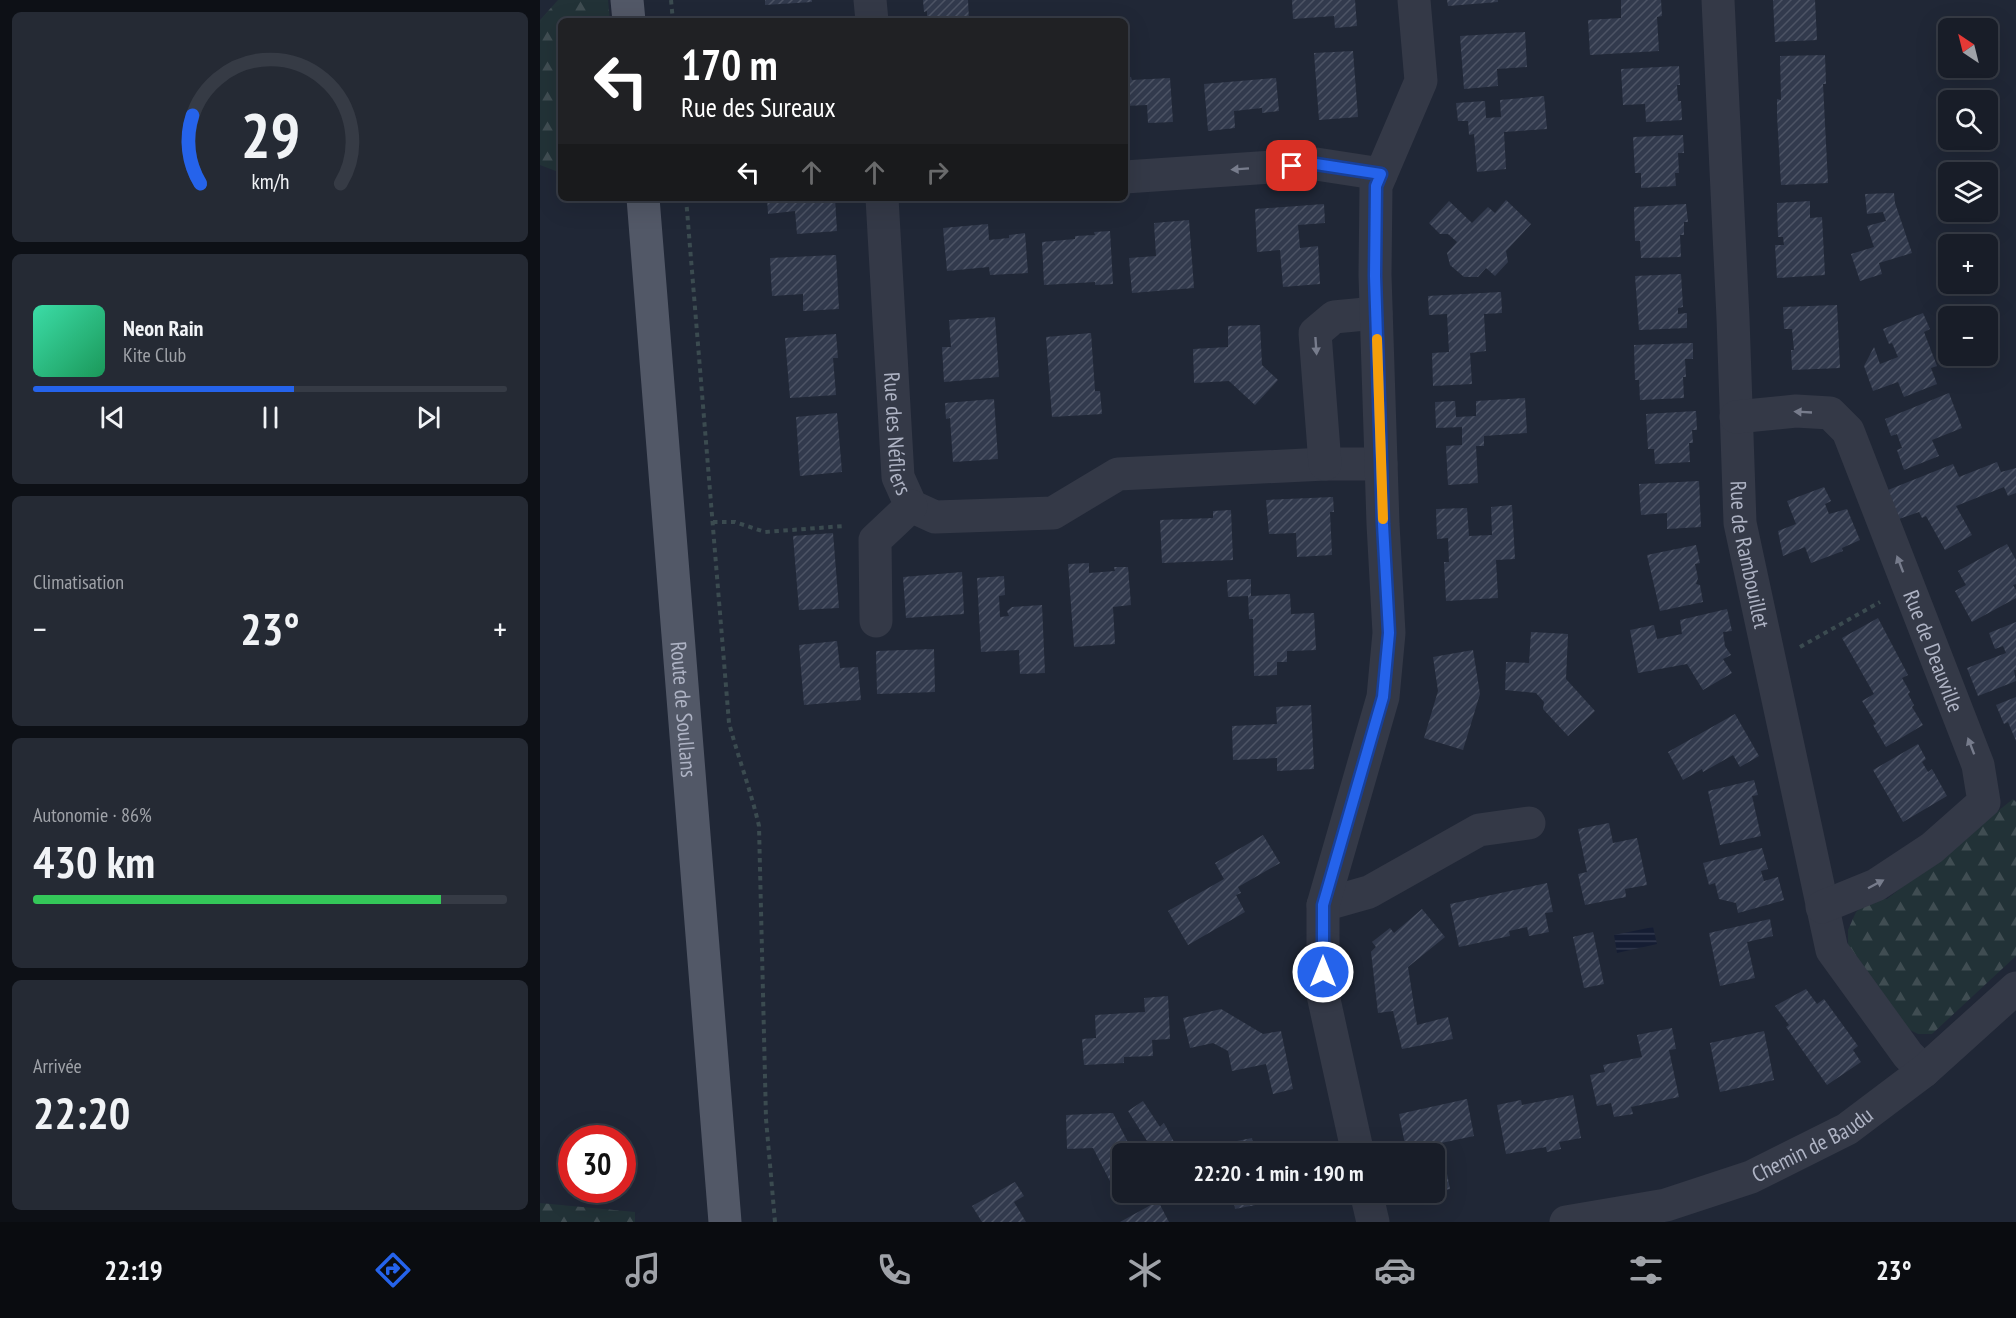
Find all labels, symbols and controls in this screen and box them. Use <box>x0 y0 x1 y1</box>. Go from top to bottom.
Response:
north arrow <box>1938 18 1998 78</box>
map controls <box>1938 18 1998 366</box>
text: 170 m <box>681 37 778 92</box>
icon: left <box>582 42 660 120</box>
text: Rue des Sureaux <box>681 90 836 124</box>
button: search <box>1938 90 1998 150</box>
text: 29 <box>240 94 300 175</box>
pin <box>1266 140 1317 191</box>
icon: arrive <box>1275 149 1308 182</box>
icon: left <box>732 156 765 189</box>
icon: ahead <box>795 156 828 189</box>
icon: ahead <box>858 156 891 189</box>
icon: right <box>921 156 954 189</box>
button: layers <box>1938 162 1998 222</box>
one-way arrow <box>1230 164 1249 174</box>
text: km/h <box>251 167 289 195</box>
button: + <box>1938 234 1998 294</box>
button: − <box>1938 306 1998 366</box>
text: Neon Rain <box>123 314 203 342</box>
one-way arrow <box>1312 337 1321 356</box>
text: Kite Club <box>123 342 186 368</box>
street label: Rue des Néfliers <box>878 371 918 499</box>
icon: previous <box>96 401 129 434</box>
icon: pause <box>254 401 287 434</box>
icon: next <box>412 401 445 434</box>
one-way arrow <box>1793 407 1812 416</box>
street label: Rue de Rambouillet <box>1725 480 1776 631</box>
one-way arrow <box>1895 555 1904 573</box>
text: Climatisation <box>33 569 124 595</box>
street label: Rue de Deauville <box>1897 586 1970 716</box>
text: 23° <box>240 599 300 657</box>
text: − <box>33 607 47 650</box>
text: + <box>493 607 507 650</box>
street label: Route de Soullans <box>665 640 703 778</box>
one-way arrow <box>1966 736 1976 754</box>
text: Autonomie · 86% <box>33 802 152 828</box>
text: 430 km <box>33 832 155 890</box>
one-way arrow <box>1867 879 1884 889</box>
position arrow <box>1291 940 1355 1004</box>
text: Arrivée <box>33 1053 82 1079</box>
text: 22:20 <box>33 1083 130 1141</box>
street label: Chemin de Baudu <box>1747 1101 1878 1188</box>
speed limit sign: 30 <box>558 1125 636 1203</box>
text: 22:20 · 1 min · 190 m <box>1193 1159 1364 1187</box>
icon: directions <box>372 1249 414 1291</box>
icon: music <box>622 1249 664 1291</box>
icon: phone <box>873 1249 915 1291</box>
icon: climate <box>1124 1249 1166 1291</box>
icon: car <box>1374 1249 1416 1291</box>
icon: filters <box>1625 1249 1667 1291</box>
text: 22:19 <box>104 1253 163 1287</box>
text: 23° <box>1876 1253 1912 1287</box>

